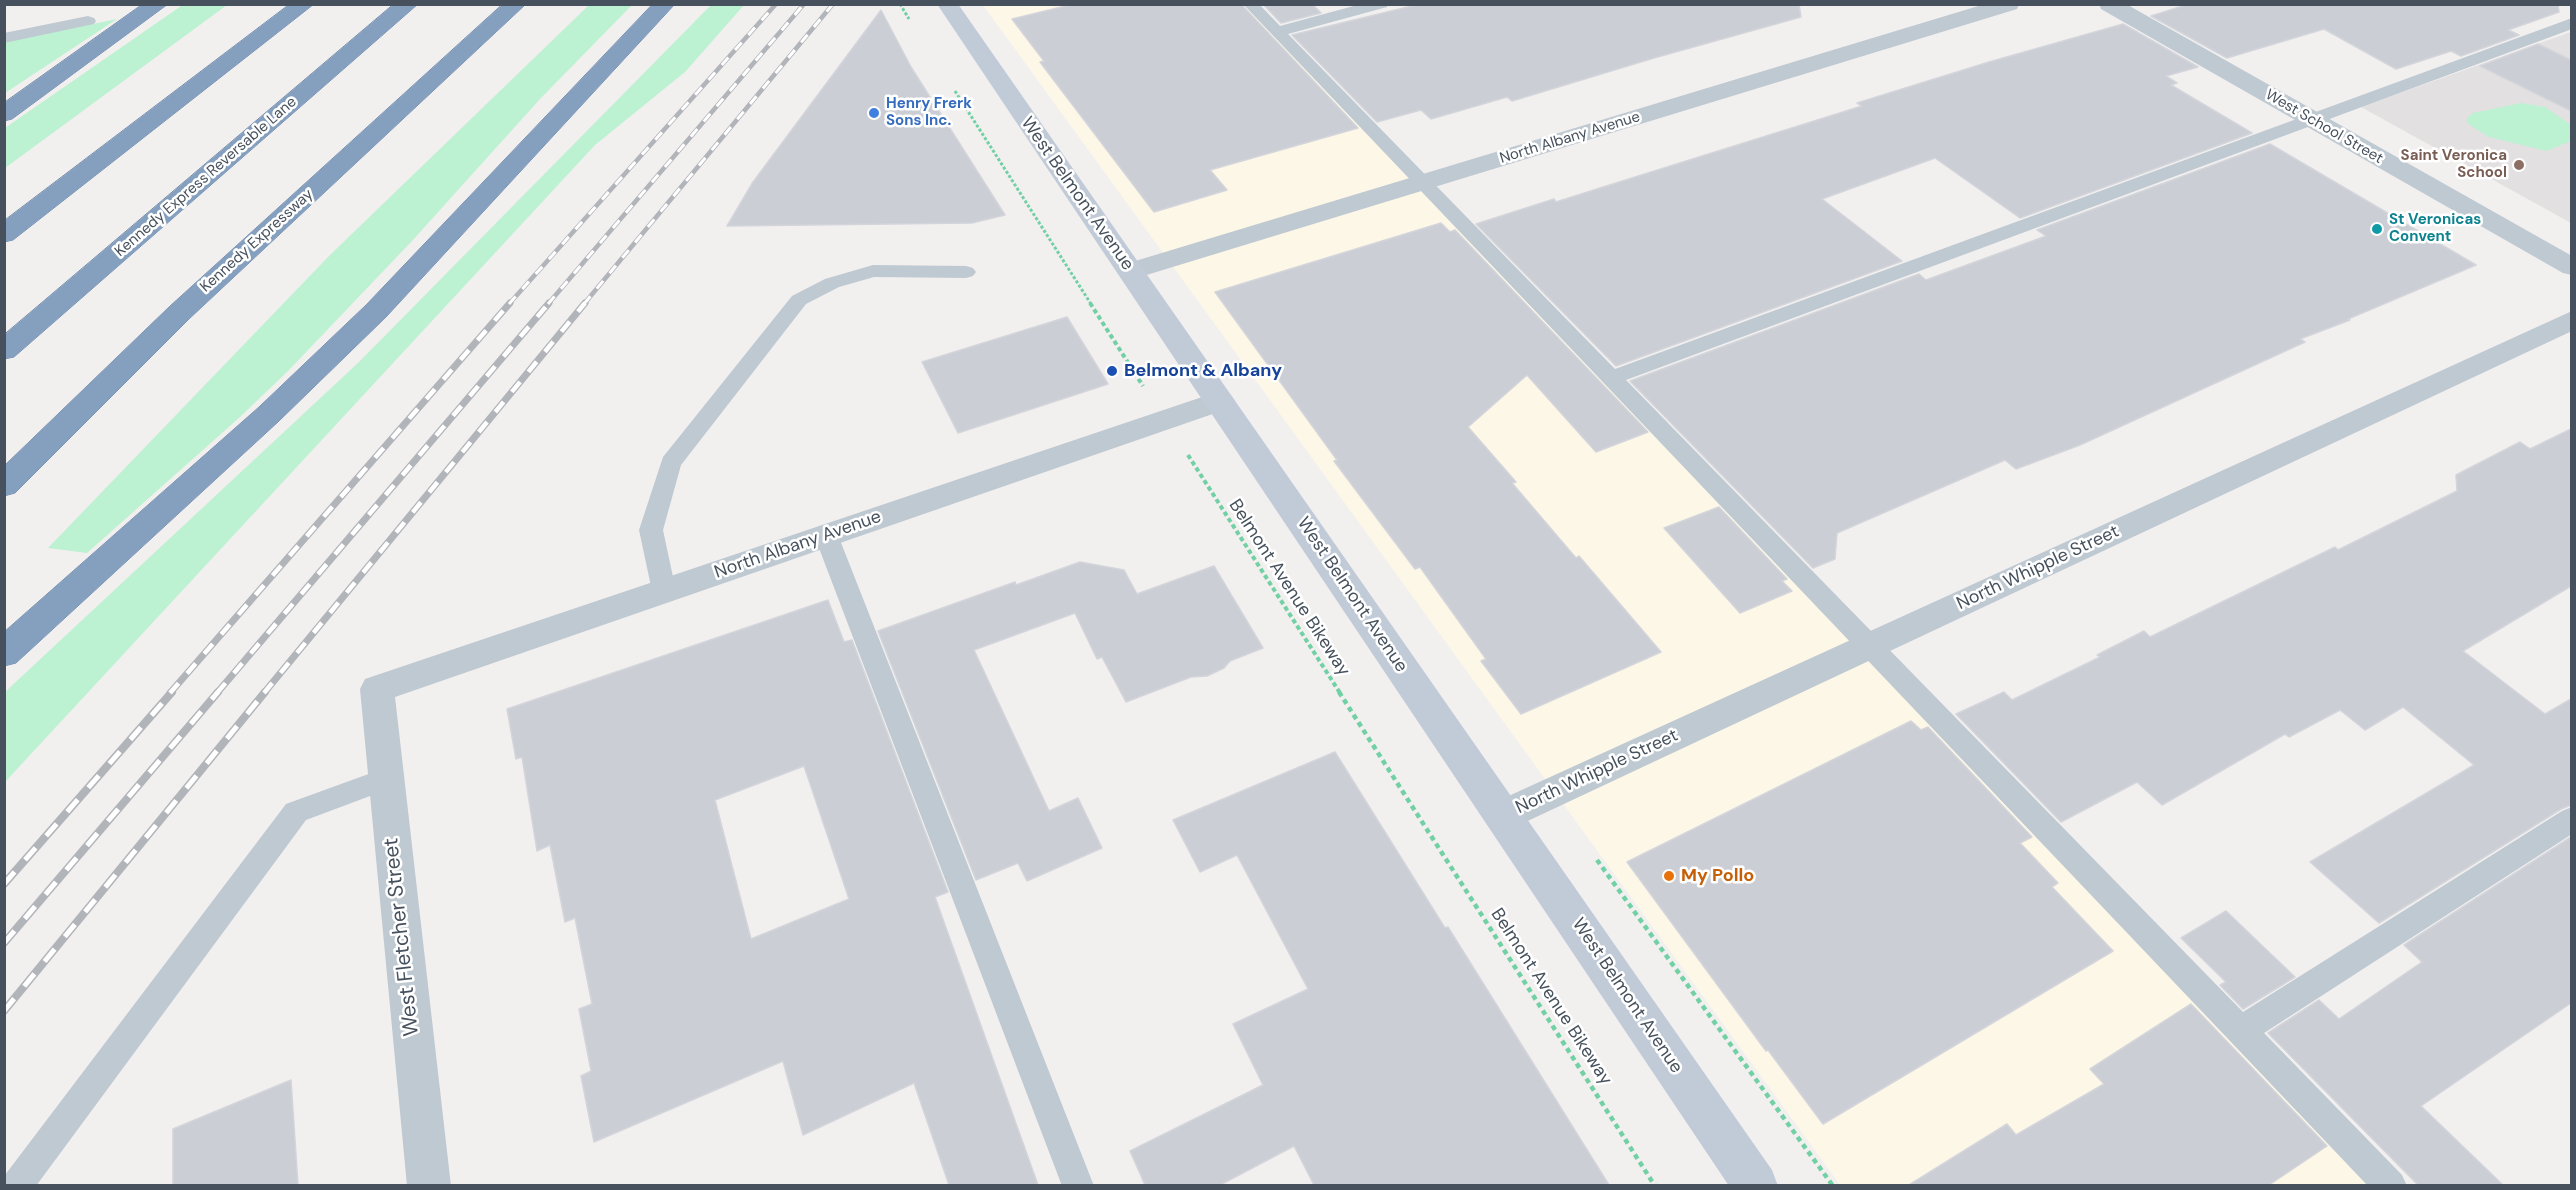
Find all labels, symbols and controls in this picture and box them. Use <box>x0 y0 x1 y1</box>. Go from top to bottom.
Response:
street label: West School Street <box>2262 86 2386 168</box>
street label: Kennedy Express Reversable Lane <box>111 93 301 261</box>
place label: Henry Frerk Sons Inc. <box>886 95 972 130</box>
marker: Henry Frerk Sons Inc. <box>867 106 881 120</box>
street label: North Albany Avenue <box>1498 108 1642 168</box>
street label: West Belmont Avenue <box>1016 113 1138 275</box>
place label: Saint Veronica School <box>2401 147 2507 182</box>
marker: Saint Veronica School <box>2512 158 2526 172</box>
street label: Kennedy Expressway <box>197 186 317 296</box>
place label: St Veronicas Convent <box>2389 211 2481 246</box>
marker: St Veronicas Convent <box>2370 222 2384 236</box>
place label: Belmont & Albany <box>1124 360 1282 382</box>
marker: Belmont & Albany <box>1105 364 1119 378</box>
street label: Belmont Avenue Bikeway <box>1224 496 1354 680</box>
street label: North Albany Avenue <box>712 506 884 584</box>
street label: West Belmont Avenue <box>1292 513 1412 677</box>
street label: North Whipple Street <box>1953 521 2123 615</box>
street label: North Whipple Street <box>1512 725 1682 819</box>
street label: West Fletcher Street <box>379 837 425 1037</box>
place label: My Pollo <box>1681 865 1754 887</box>
marker: My Pollo <box>1662 869 1676 883</box>
street label: Belmont Avenue Bikeway <box>1486 905 1616 1089</box>
street label: West Belmont Avenue <box>1567 914 1687 1078</box>

